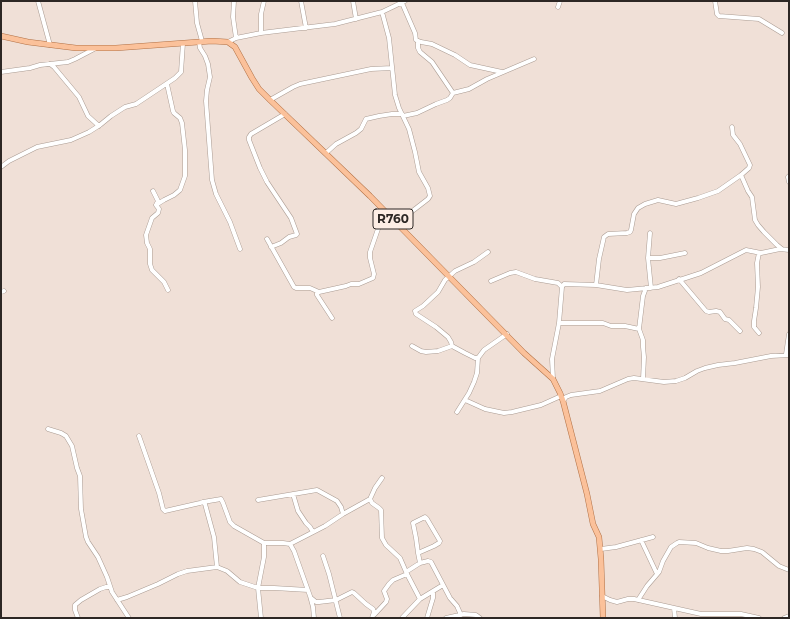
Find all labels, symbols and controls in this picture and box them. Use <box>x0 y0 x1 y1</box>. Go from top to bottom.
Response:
road number: R760 <box>373 209 413 229</box>

